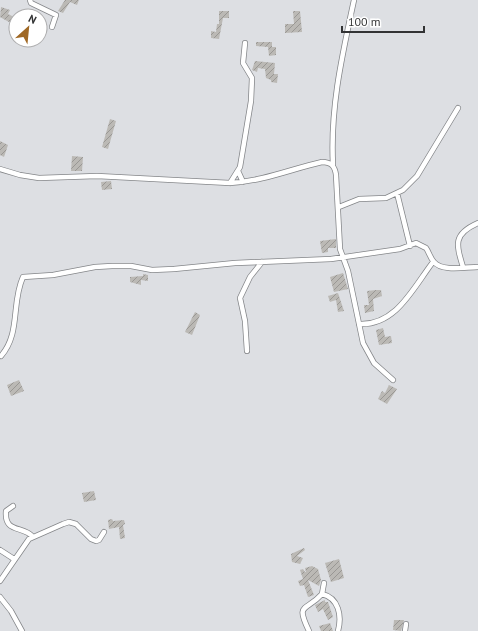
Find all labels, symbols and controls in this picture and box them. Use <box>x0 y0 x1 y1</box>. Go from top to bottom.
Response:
north arrow <box>8 8 48 48</box>
scale bar <box>342 8 424 34</box>
text: N <box>26 11 39 27</box>
text: 100 m <box>348 14 381 29</box>

